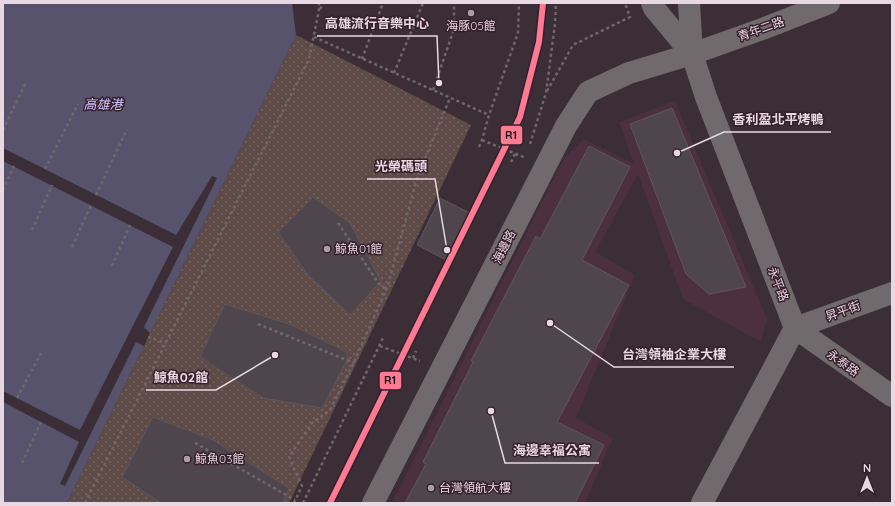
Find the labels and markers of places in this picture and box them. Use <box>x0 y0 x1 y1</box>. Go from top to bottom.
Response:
marker: 海豚05館 <box>466 8 476 18</box>
callout: 高雄流行音樂中心 <box>317 11 437 36</box>
place label: 海豚05館 <box>446 18 496 33</box>
callout: 香利盈北平烤鴨 <box>724 107 831 132</box>
callout: 光榮碼頭 <box>367 154 435 179</box>
place label: 鯨魚01館 <box>335 241 383 256</box>
marker: 鯨魚01館 <box>322 244 332 254</box>
callout: 台灣領袖企業大樓 <box>614 342 734 367</box>
callout: 鯨魚02館 <box>146 365 216 390</box>
callout: 海邊幸福公寓 <box>505 438 599 463</box>
place label: 鯨魚03館 <box>195 451 244 466</box>
marker: 鯨魚03館 <box>182 454 192 464</box>
place label: 台灣領航大樓 <box>439 480 511 495</box>
marker: 台灣領航大樓 <box>426 483 436 493</box>

